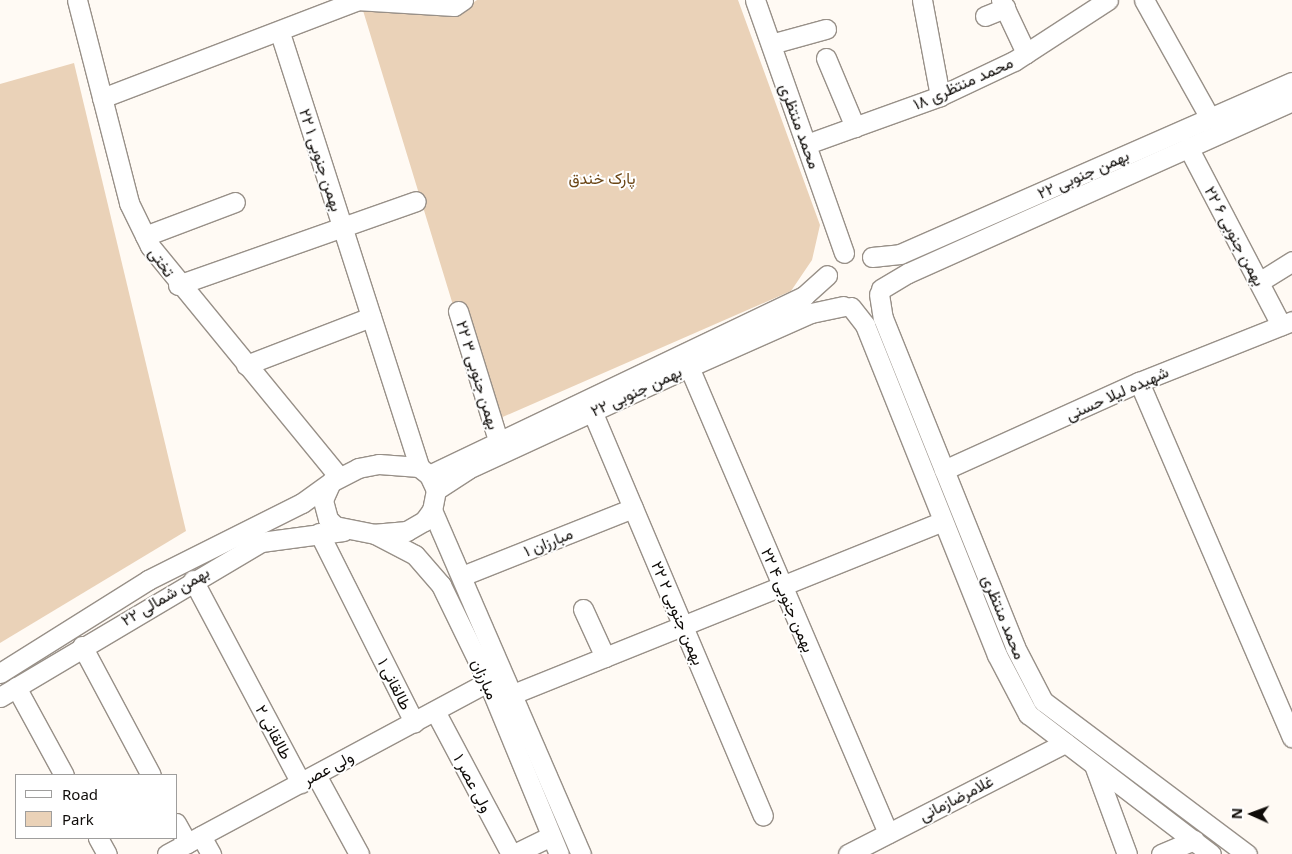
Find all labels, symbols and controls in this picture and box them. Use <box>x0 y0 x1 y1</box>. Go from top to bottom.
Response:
street label: محمد منتظری ۱۸ <box>910 52 1016 114</box>
street label: محمد منتظری <box>776 81 824 171</box>
street label: ۲۲ بهمن جنوبی ۱ <box>295 106 347 214</box>
street label: ۲۲ بهمن جنوبی <box>1034 145 1132 203</box>
park label: پارک خندق <box>568 168 636 188</box>
street label: ۲۲ بهمن جنوبی ۶ <box>1201 183 1269 289</box>
street label: تختی <box>145 243 179 281</box>
street label: ۲۲ بهمن جنوبی ۳ <box>452 318 504 432</box>
street label: ۲۲ بهمن جنوبی <box>587 362 685 420</box>
street label: شهیده لیلا حسنی <box>1063 362 1171 424</box>
street label: مبارزان ۱ <box>521 524 575 560</box>
street label: ۲۲ بهمن جنوبی ۴ <box>757 545 819 655</box>
street label: ۲۲ بهمن جنوبی ۲ <box>648 558 708 668</box>
street label: ۲۲ بهمن شمالی <box>117 562 213 630</box>
street label: محمد منتظری <box>978 572 1030 662</box>
street label: طالقانی ۱ <box>374 655 416 713</box>
street label: مبارزان <box>468 656 502 702</box>
street label: طالقانی ۲ <box>252 702 296 762</box>
street label: ولی عصر <box>299 747 357 789</box>
street label: ولی عصر ۱ <box>450 751 496 815</box>
street label: غلامرضازمانی <box>916 771 996 825</box>
legend <box>15 774 178 839</box>
text: Road <box>62 784 98 804</box>
north arrow <box>1227 789 1277 839</box>
text: N <box>1227 807 1246 819</box>
text: Park <box>62 809 94 829</box>

